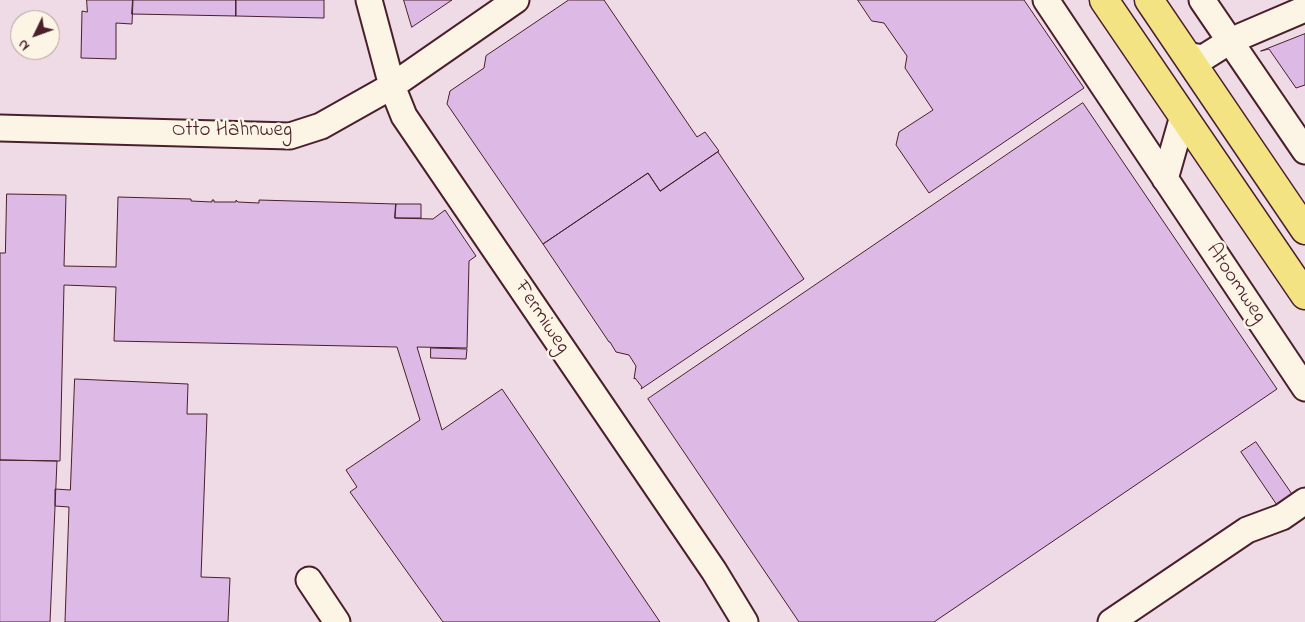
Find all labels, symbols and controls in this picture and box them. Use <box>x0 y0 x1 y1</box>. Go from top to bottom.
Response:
north arrow <box>10 10 60 60</box>
text: N <box>13 34 35 55</box>
street label: Otto Hahnweg <box>172 119 292 145</box>
street label: Atoomweg <box>1199 239 1271 329</box>
street label: Fermiweg <box>508 277 574 359</box>

